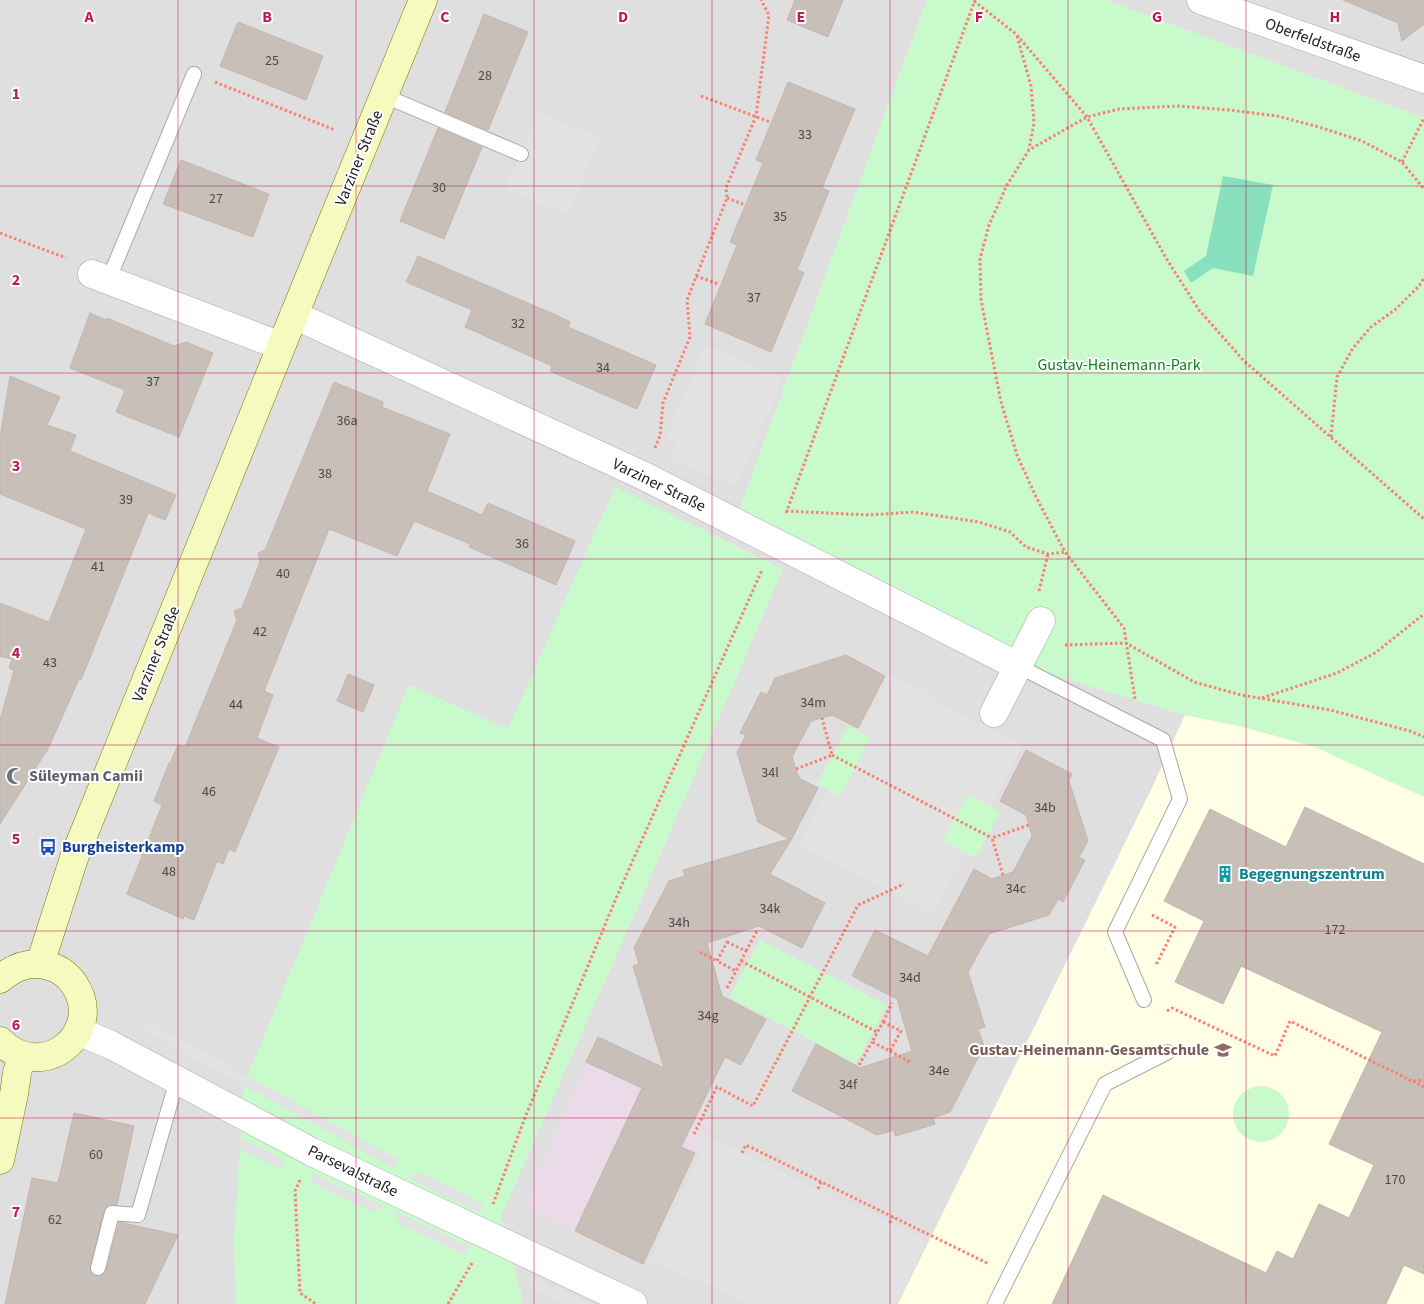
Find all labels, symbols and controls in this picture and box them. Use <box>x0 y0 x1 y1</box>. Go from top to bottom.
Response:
text: A <box>83 6 94 28</box>
text: B <box>262 6 272 28</box>
text: C <box>440 6 450 28</box>
text: D <box>618 6 628 28</box>
text: E <box>797 6 805 28</box>
text: F <box>975 6 983 28</box>
text: G <box>1152 6 1162 28</box>
text: H <box>1330 6 1340 28</box>
street label: Oberfeldstraße <box>1262 12 1364 68</box>
house number: 25 <box>265 51 279 71</box>
house number: 28 <box>478 66 492 86</box>
text: 1 <box>12 83 20 105</box>
street label: Varziner Straße <box>330 107 388 209</box>
house number: 33 <box>798 125 812 145</box>
house number: 30 <box>432 178 446 198</box>
house number: 27 <box>209 189 223 209</box>
house number: 35 <box>773 207 787 227</box>
text: 2 <box>12 269 20 291</box>
house number: 37 <box>747 288 761 308</box>
house number: 32 <box>511 314 525 334</box>
park label: Gustav-Heinemann-Park <box>1037 354 1201 376</box>
house number: 34 <box>596 358 610 378</box>
house number: 37 <box>146 372 160 392</box>
house number: 36a <box>337 411 357 431</box>
street label: Varziner Straße <box>609 453 710 517</box>
text: 3 <box>12 455 20 477</box>
house number: 38 <box>318 464 332 484</box>
house number: 39 <box>119 490 133 510</box>
house number: 36 <box>515 534 529 554</box>
house number: 41 <box>91 557 105 577</box>
house number: 40 <box>276 564 290 584</box>
street label: Varziner Straße <box>127 603 185 705</box>
house number: 42 <box>253 622 267 642</box>
text: 4 <box>12 642 21 664</box>
house number: 43 <box>43 653 57 673</box>
house number: 34m <box>800 693 826 713</box>
house number: 44 <box>229 695 243 715</box>
house number: 34l <box>761 763 779 783</box>
place label: Süleyman Camii <box>29 765 143 787</box>
mosque icon: Süleyman Camii <box>5 766 25 786</box>
house number: 46 <box>202 782 216 802</box>
house number: 34b <box>1034 798 1056 818</box>
text: 5 <box>12 828 20 850</box>
place label: Burgheisterkamp <box>62 836 185 858</box>
bus stop icon: Burgheisterkamp <box>38 837 58 857</box>
house number: 48 <box>162 862 176 882</box>
place label: Begegnungszentrum <box>1239 863 1385 885</box>
building icon: Begegnungszentrum <box>1215 864 1235 884</box>
house number: 34c <box>1006 879 1027 899</box>
house number: 34k <box>760 899 780 919</box>
house number: 34h <box>668 913 690 933</box>
house number: 172 <box>1325 920 1345 940</box>
house number: 34d <box>899 968 921 988</box>
house number: 34g <box>698 1006 718 1026</box>
text: 6 <box>12 1014 20 1036</box>
place label: Gustav-Heinemann-Gesamtschule <box>969 1039 1209 1061</box>
school or university icon: Gustav-Heinemann-Gesamtschule <box>1213 1040 1233 1060</box>
house number: 34e <box>929 1061 949 1081</box>
house number: 34f <box>839 1075 858 1095</box>
street label: Parsevalstraße <box>304 1140 402 1202</box>
house number: 60 <box>89 1145 103 1165</box>
house number: 170 <box>1385 1170 1405 1190</box>
text: 7 <box>12 1201 20 1223</box>
house number: 62 <box>48 1210 62 1230</box>

